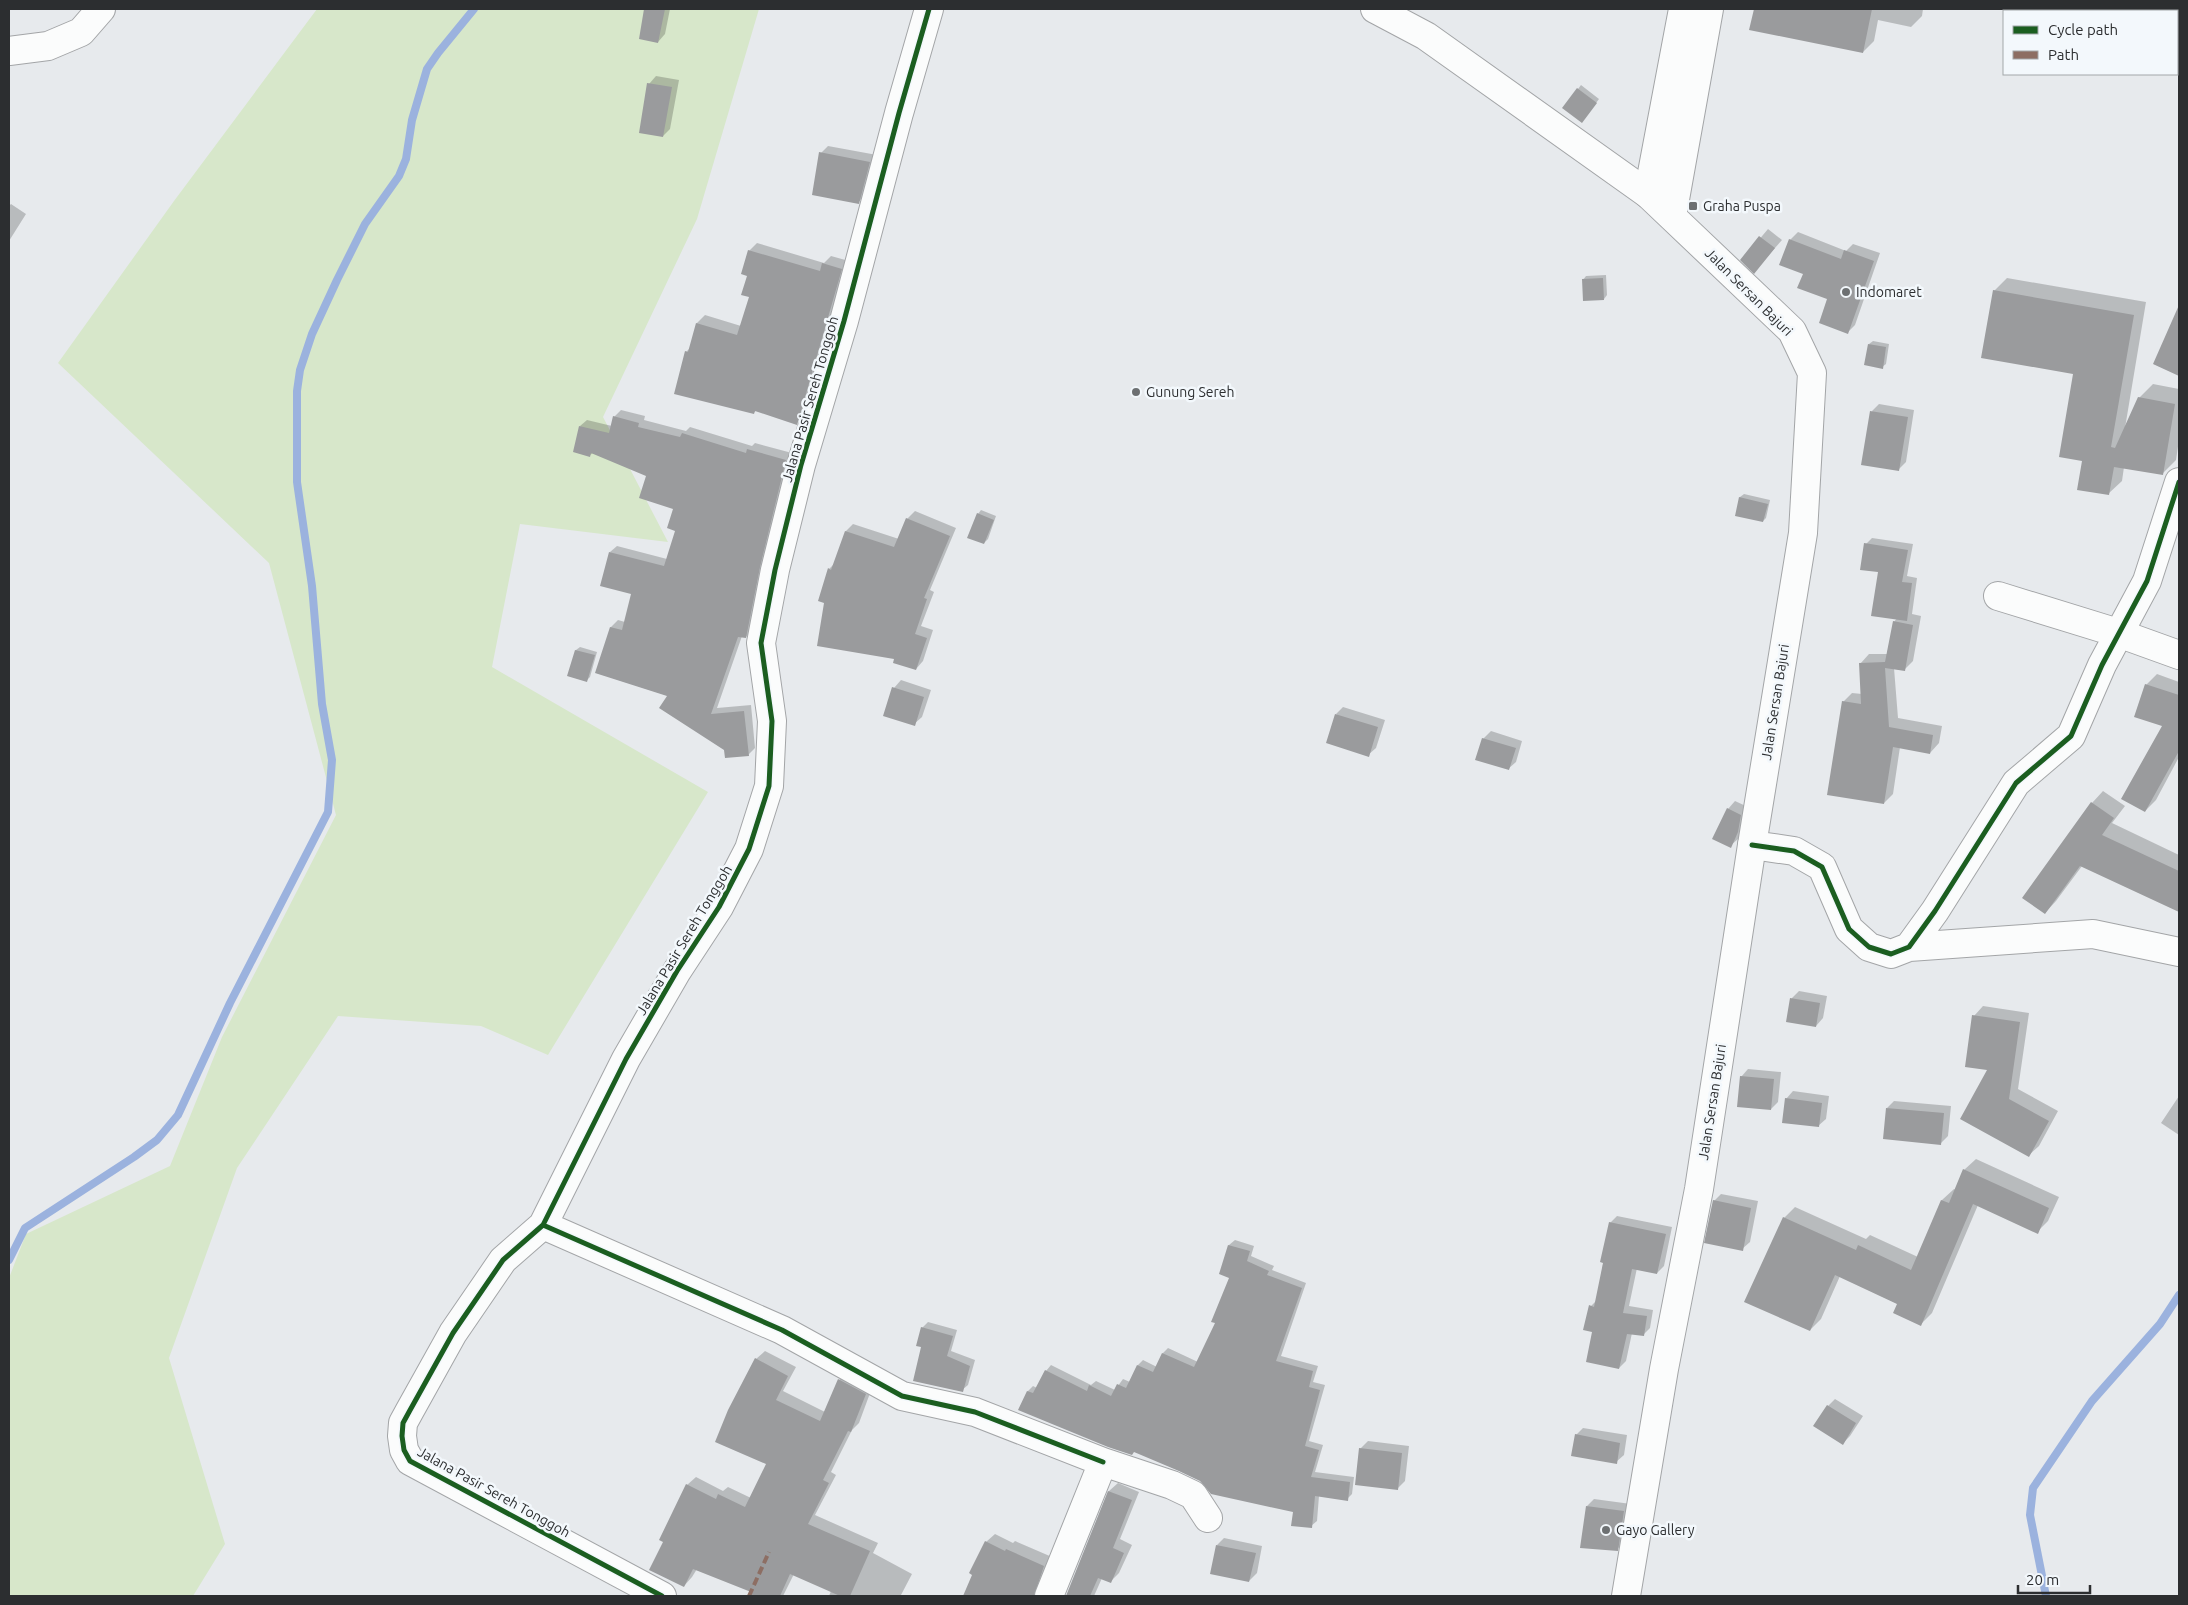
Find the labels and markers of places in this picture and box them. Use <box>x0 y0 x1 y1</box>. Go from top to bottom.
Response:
place label: Graha Puspa <box>1703 198 1781 214</box>
marker: Graha Puspa <box>1687 200 1699 212</box>
place label: Indomaret <box>1856 284 1922 300</box>
marker: Indomaret <box>1840 286 1852 298</box>
place label: Gunung Sereh <box>1146 384 1235 400</box>
marker: Gunung Sereh <box>1130 386 1142 398</box>
place label: Gayo Gallery <box>1616 1522 1695 1538</box>
marker: Gayo Gallery <box>1600 1524 1612 1536</box>

